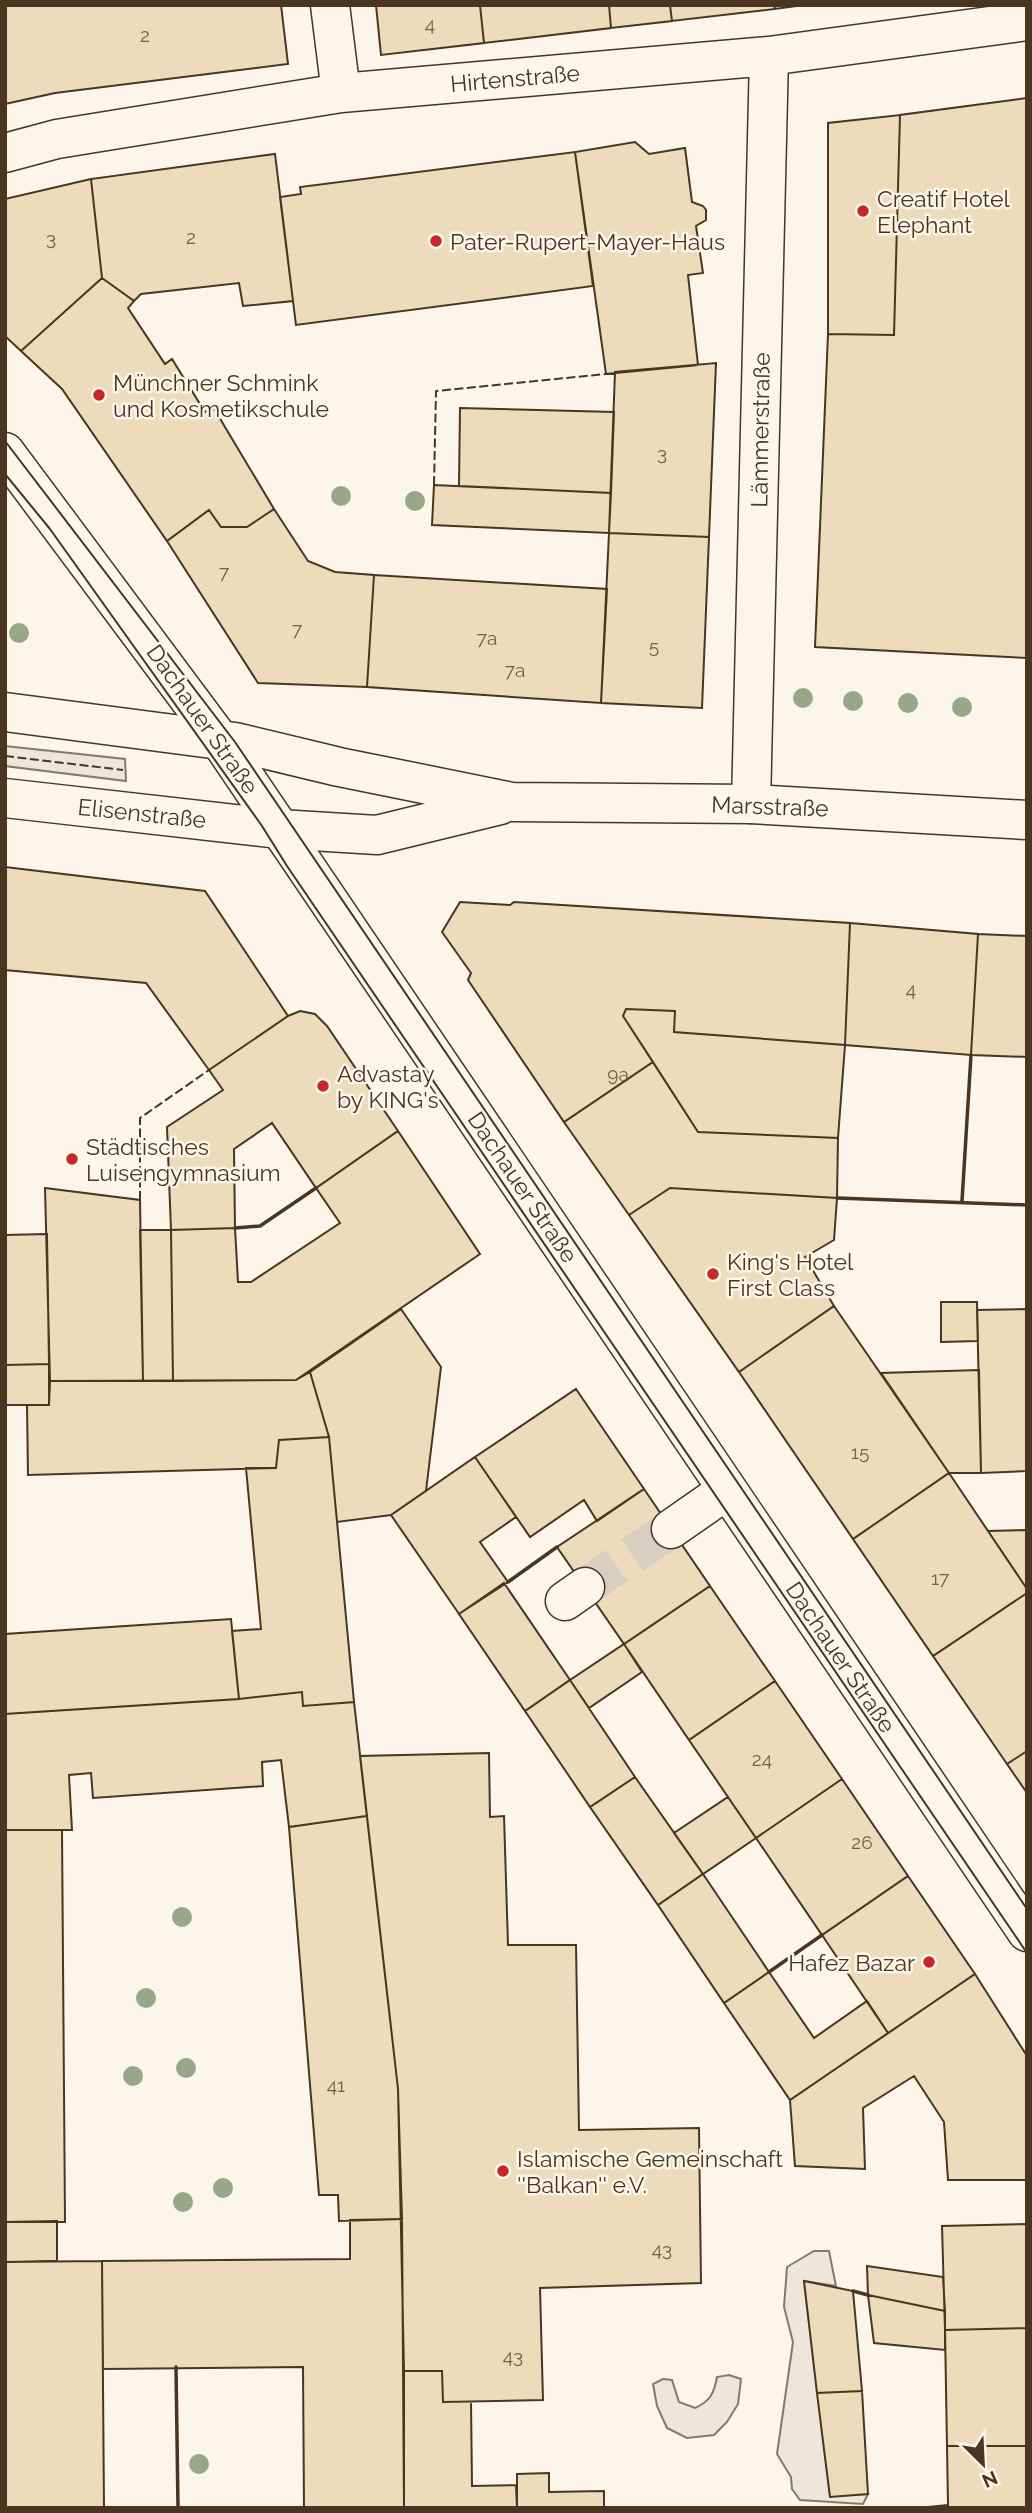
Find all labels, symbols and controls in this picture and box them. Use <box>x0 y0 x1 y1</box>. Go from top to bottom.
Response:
house number: 4 <box>425 13 435 35</box>
house number: 2 <box>140 24 150 46</box>
street label: Hirtenstraße <box>449 59 581 97</box>
place label: Creatif Hotel Elephant <box>877 185 1010 238</box>
marker: Creatif Hotel Elephant <box>855 203 871 219</box>
house number: 2 <box>186 226 196 248</box>
house number: 3 <box>46 227 56 249</box>
place label: Pater-Rupert-Mayer-Haus <box>450 228 725 255</box>
marker: Pater-Rupert-Mayer-Haus <box>428 233 444 249</box>
street label: Lämmerstraße <box>745 352 775 508</box>
place label: Münchner Schmink und Kosmetikschule <box>113 369 329 422</box>
marker: Münchner Schmink und Kosmetikschule <box>91 387 107 403</box>
house number: 3 <box>657 442 667 464</box>
house number: 7 <box>219 561 229 583</box>
house number: 7 <box>292 618 302 640</box>
house number: 7a <box>477 627 497 649</box>
house number: 5 <box>649 635 659 657</box>
street label: Dachauer Straße <box>141 639 265 799</box>
house number: 7a <box>505 659 525 681</box>
street label: Marsstraße <box>711 790 829 822</box>
street label: Elisenstraße <box>77 793 207 833</box>
house number: 4 <box>906 978 916 1000</box>
place label: Advastay by KING's <box>337 1060 439 1113</box>
house number: 9a <box>607 1063 629 1085</box>
marker: Advastay by KING's <box>315 1078 331 1094</box>
street label: Dachauer Straße <box>463 1106 583 1268</box>
place label: Städtisches Luisengymnasium <box>86 1133 281 1186</box>
marker: Städtisches Luisengymnasium <box>64 1151 80 1167</box>
place label: King's Hotel First Class <box>727 1248 854 1301</box>
marker: King's Hotel First Class <box>705 1266 721 1282</box>
house number: 15 <box>851 1441 869 1463</box>
house number: 17 <box>931 1567 949 1589</box>
street label: Dachauer Straße <box>781 1576 901 1738</box>
house number: 24 <box>752 1748 772 1770</box>
house number: 26 <box>851 1831 873 1853</box>
place label: Hafez Bazar <box>788 1949 915 1976</box>
marker: Hafez Bazar <box>921 1954 937 1970</box>
house number: 41 <box>327 2074 345 2096</box>
place label: Islamische Gemeinschaft ''Balkan'' e.V. <box>517 2145 783 2198</box>
marker: Islamische Gemeinschaft ''Balkan'' e.V. <box>495 2163 511 2179</box>
house number: 43 <box>652 2238 672 2260</box>
house number: 43 <box>503 2345 523 2367</box>
north arrow <box>948 2429 1018 2499</box>
text: N <box>979 2467 1001 2493</box>

